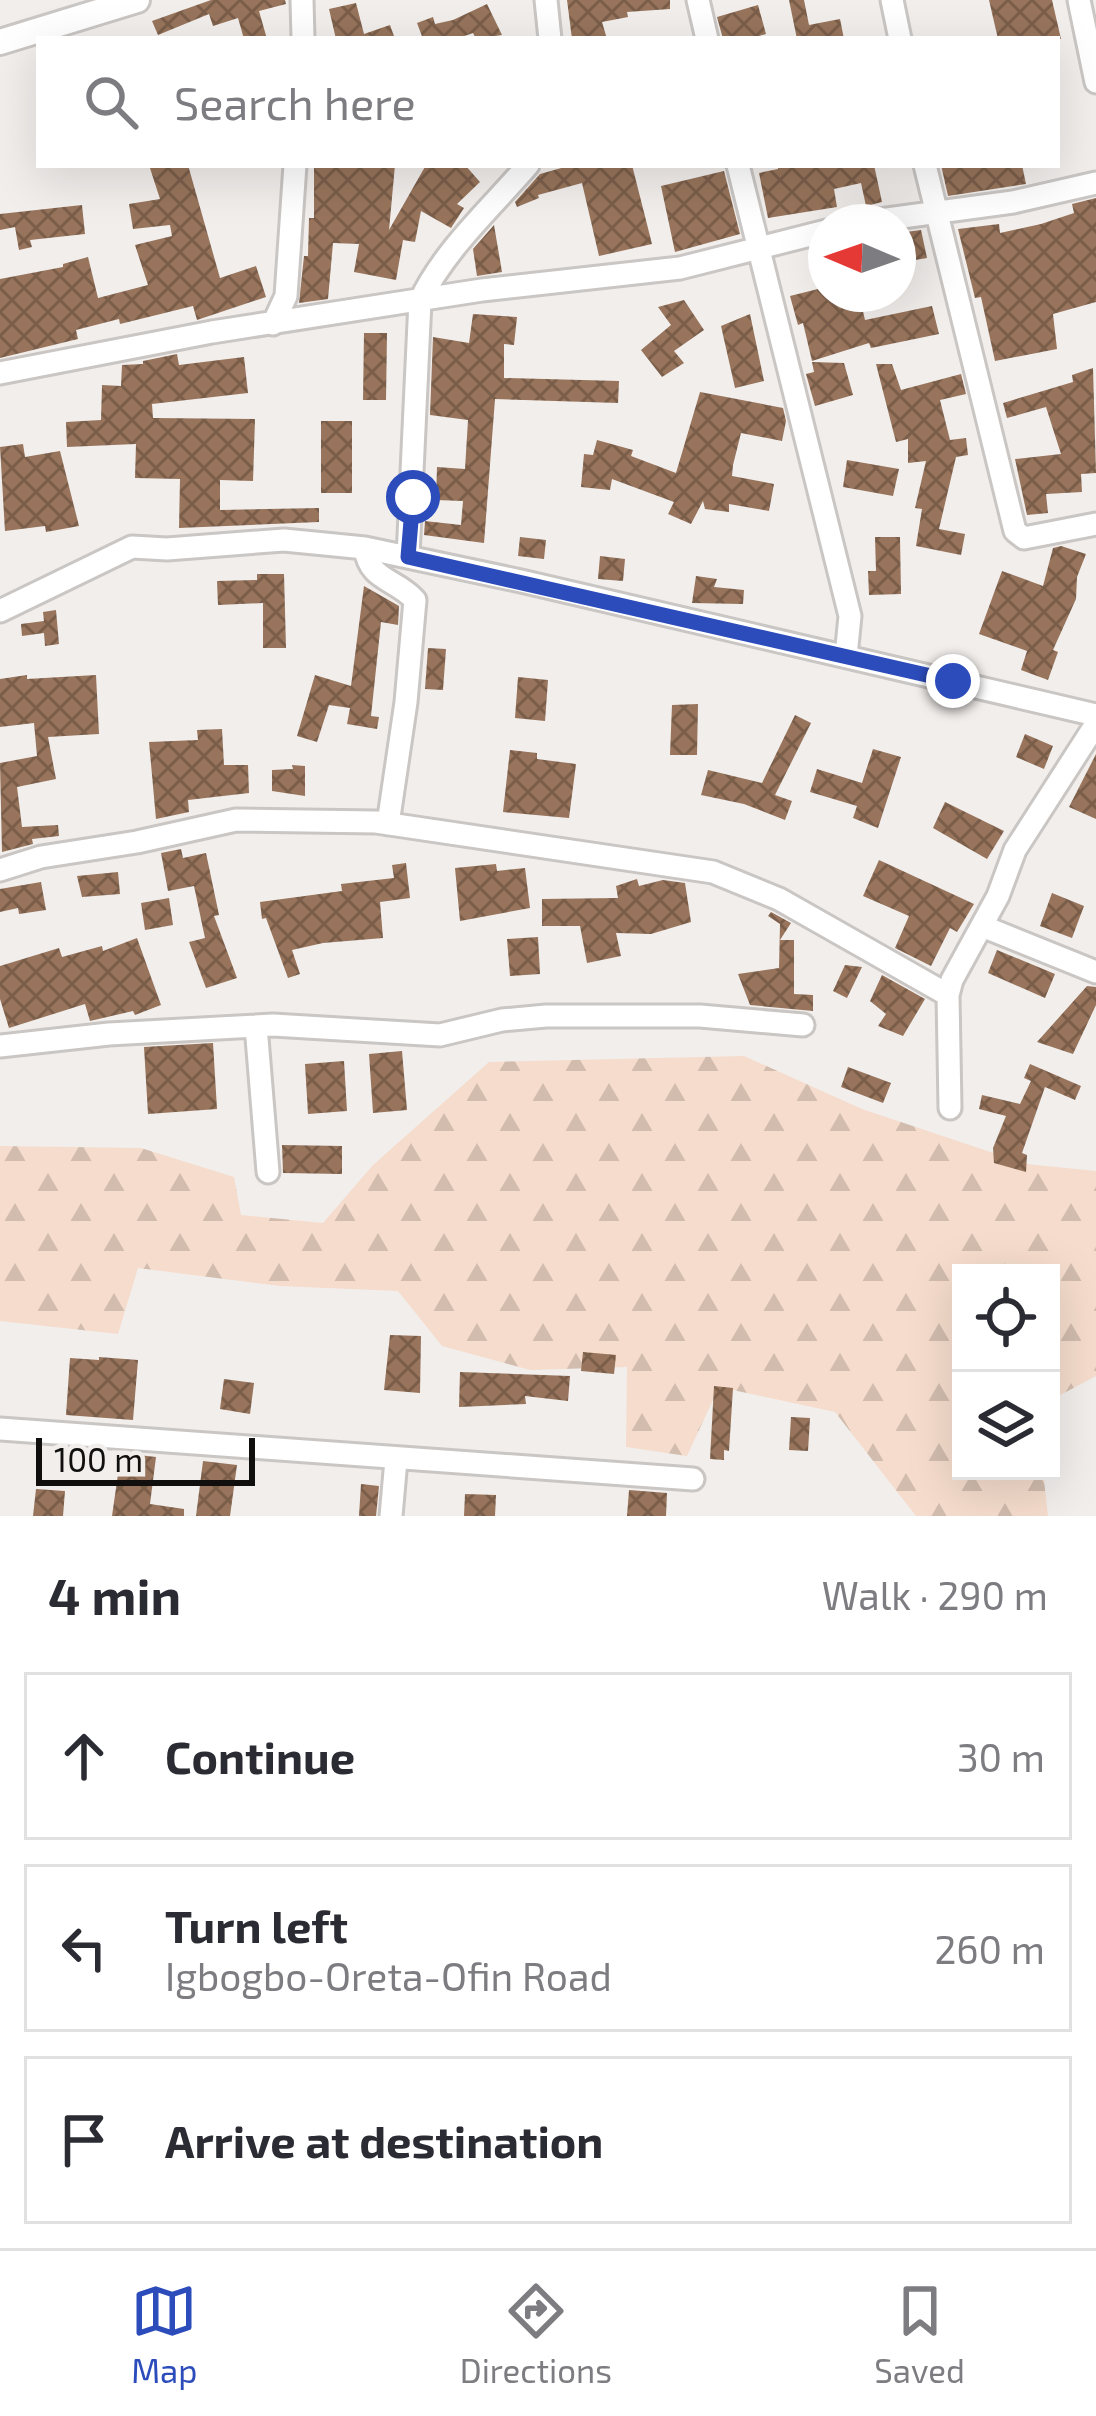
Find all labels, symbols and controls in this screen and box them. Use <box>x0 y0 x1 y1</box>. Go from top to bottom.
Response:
search box <box>36 36 1060 168</box>
icon: search <box>78 69 144 135</box>
text: Search here <box>174 75 416 129</box>
north arrow <box>808 204 916 312</box>
route start <box>386 470 440 524</box>
route end <box>926 654 980 708</box>
map controls <box>952 1264 1060 1480</box>
button: locate <box>952 1264 1060 1372</box>
button: layers <box>952 1372 1060 1480</box>
scale bar <box>36 1432 255 1485</box>
text: 100 m <box>54 1439 143 1479</box>
text: 4 min <box>48 1564 181 1625</box>
text: Walk · 290 m <box>822 1571 1048 1618</box>
icon: ahead <box>51 1723 117 1789</box>
text: Continue <box>165 1729 355 1783</box>
text: 30 m <box>957 1733 1045 1780</box>
text: Turn left <box>165 1898 348 1952</box>
icon: left <box>51 1915 117 1981</box>
text: 260 m <box>934 1925 1045 1972</box>
text: Igbogbo-Oreta-Ofin Road <box>165 1952 612 1999</box>
icon: arrive <box>51 2107 117 2173</box>
text: Arrive at destination <box>165 2113 603 2167</box>
tab: Map <box>131 2278 197 2390</box>
tab: Directions <box>460 2278 612 2390</box>
tab: Saved <box>874 2278 965 2390</box>

